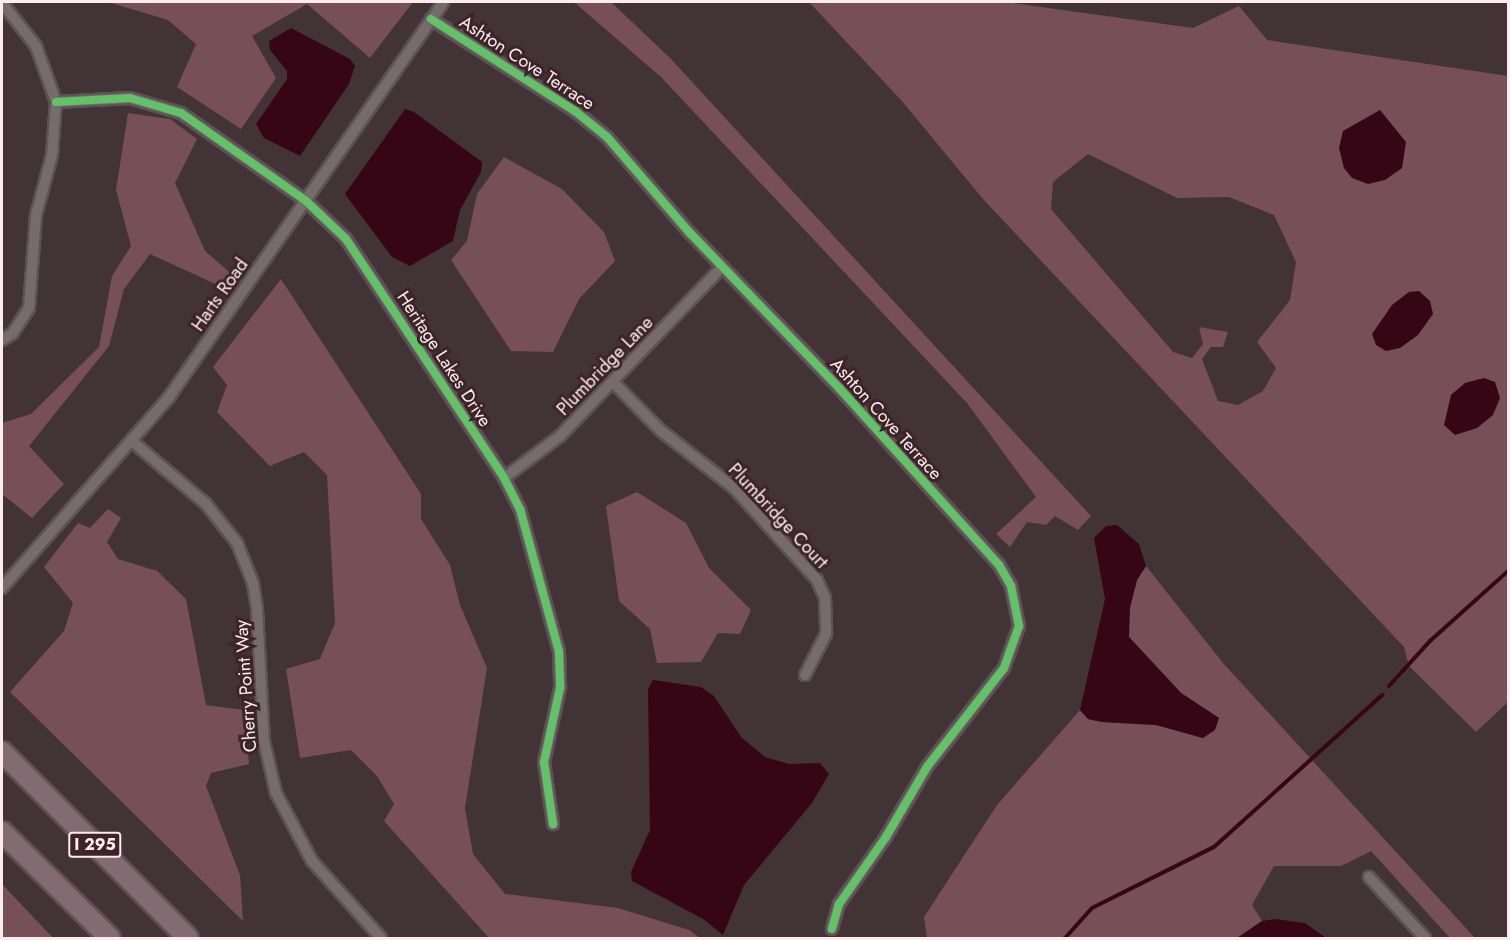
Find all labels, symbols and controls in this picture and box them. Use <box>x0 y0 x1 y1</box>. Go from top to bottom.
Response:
street label: Ashton Cove Terrace <box>455 11 599 115</box>
street label: Harts Road <box>187 255 253 335</box>
street label: Heritage Lakes Drive <box>392 287 496 431</box>
street label: Plumbridge Lane <box>552 312 658 420</box>
street label: Ashton Cove Terrace <box>826 354 946 484</box>
street label: Plumbridge Court <box>724 459 832 573</box>
street label: Cherry Point Way <box>231 619 261 753</box>
road number: I 295 <box>68 832 122 858</box>

